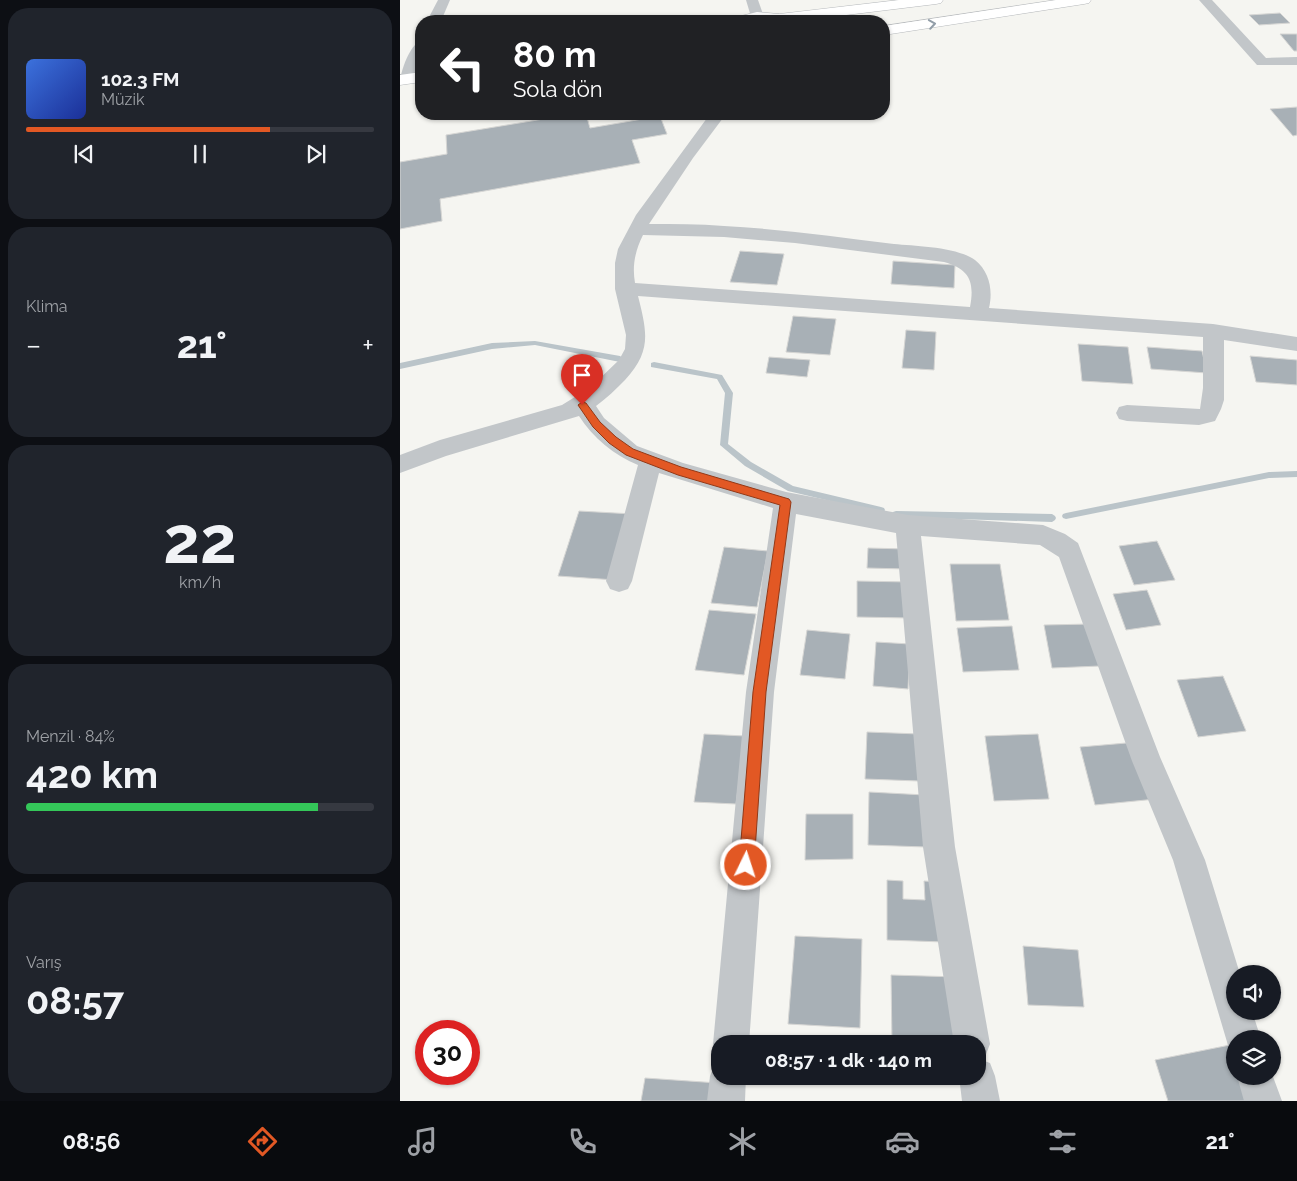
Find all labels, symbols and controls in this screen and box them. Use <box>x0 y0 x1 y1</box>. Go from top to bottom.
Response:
one-way arrow <box>928 19 936 29</box>
text: 80 m <box>513 34 597 75</box>
icon: left <box>430 35 495 100</box>
text: 102.3 FM <box>101 68 180 90</box>
text: Sola dön <box>513 76 603 102</box>
text: Müzik <box>101 90 144 109</box>
icon: previous <box>70 140 98 168</box>
icon: pause <box>186 140 214 168</box>
icon: next <box>302 140 330 168</box>
text: Klima <box>26 297 68 316</box>
text: 21° <box>177 322 227 367</box>
text: − <box>26 329 41 362</box>
text: + <box>362 329 374 362</box>
pin <box>561 354 603 405</box>
icon: arrive <box>568 361 596 389</box>
text: 22 <box>163 502 237 578</box>
text: km/h <box>179 573 221 592</box>
text: Menzil · 84% <box>26 727 115 746</box>
text: 420 km <box>26 752 158 797</box>
position arrow <box>719 838 771 890</box>
text: Varış <box>26 953 62 972</box>
map controls <box>1226 965 1281 1085</box>
button: sound <box>1226 965 1281 1020</box>
text: 08:57 <box>26 978 124 1023</box>
speed limit sign: 30 <box>415 1020 480 1085</box>
button: layers <box>1226 1030 1281 1085</box>
text: 08:57 · 1 dk · 140 m <box>765 1049 932 1071</box>
icon: directions <box>245 1124 280 1159</box>
icon: music <box>405 1124 440 1159</box>
icon: phone <box>565 1124 600 1159</box>
icon: climate <box>725 1124 760 1159</box>
icon: car <box>885 1124 920 1159</box>
icon: filters <box>1045 1124 1080 1159</box>
text: 08:56 <box>63 1128 120 1154</box>
text: 21° <box>1205 1128 1234 1154</box>

